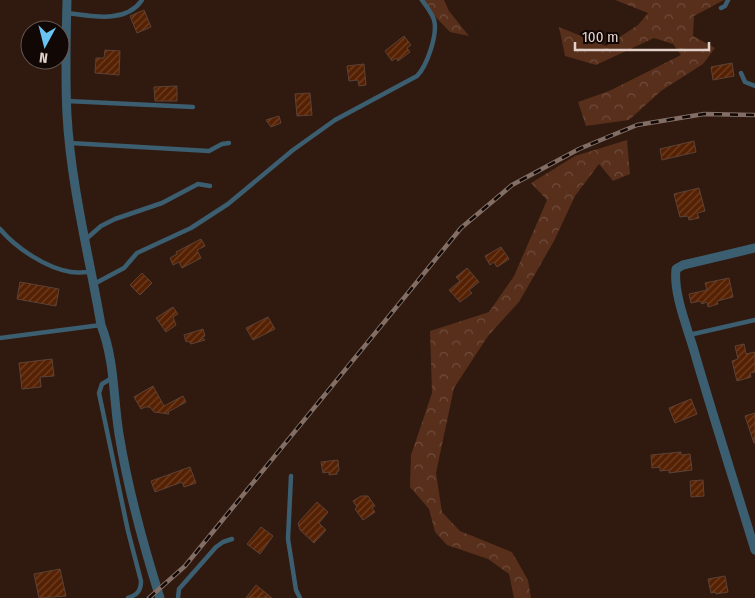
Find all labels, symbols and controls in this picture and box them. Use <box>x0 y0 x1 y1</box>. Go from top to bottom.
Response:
north arrow <box>20 20 70 70</box>
scale bar <box>575 20 709 52</box>
text: 100 m <box>582 28 619 46</box>
text: N <box>38 48 49 66</box>

